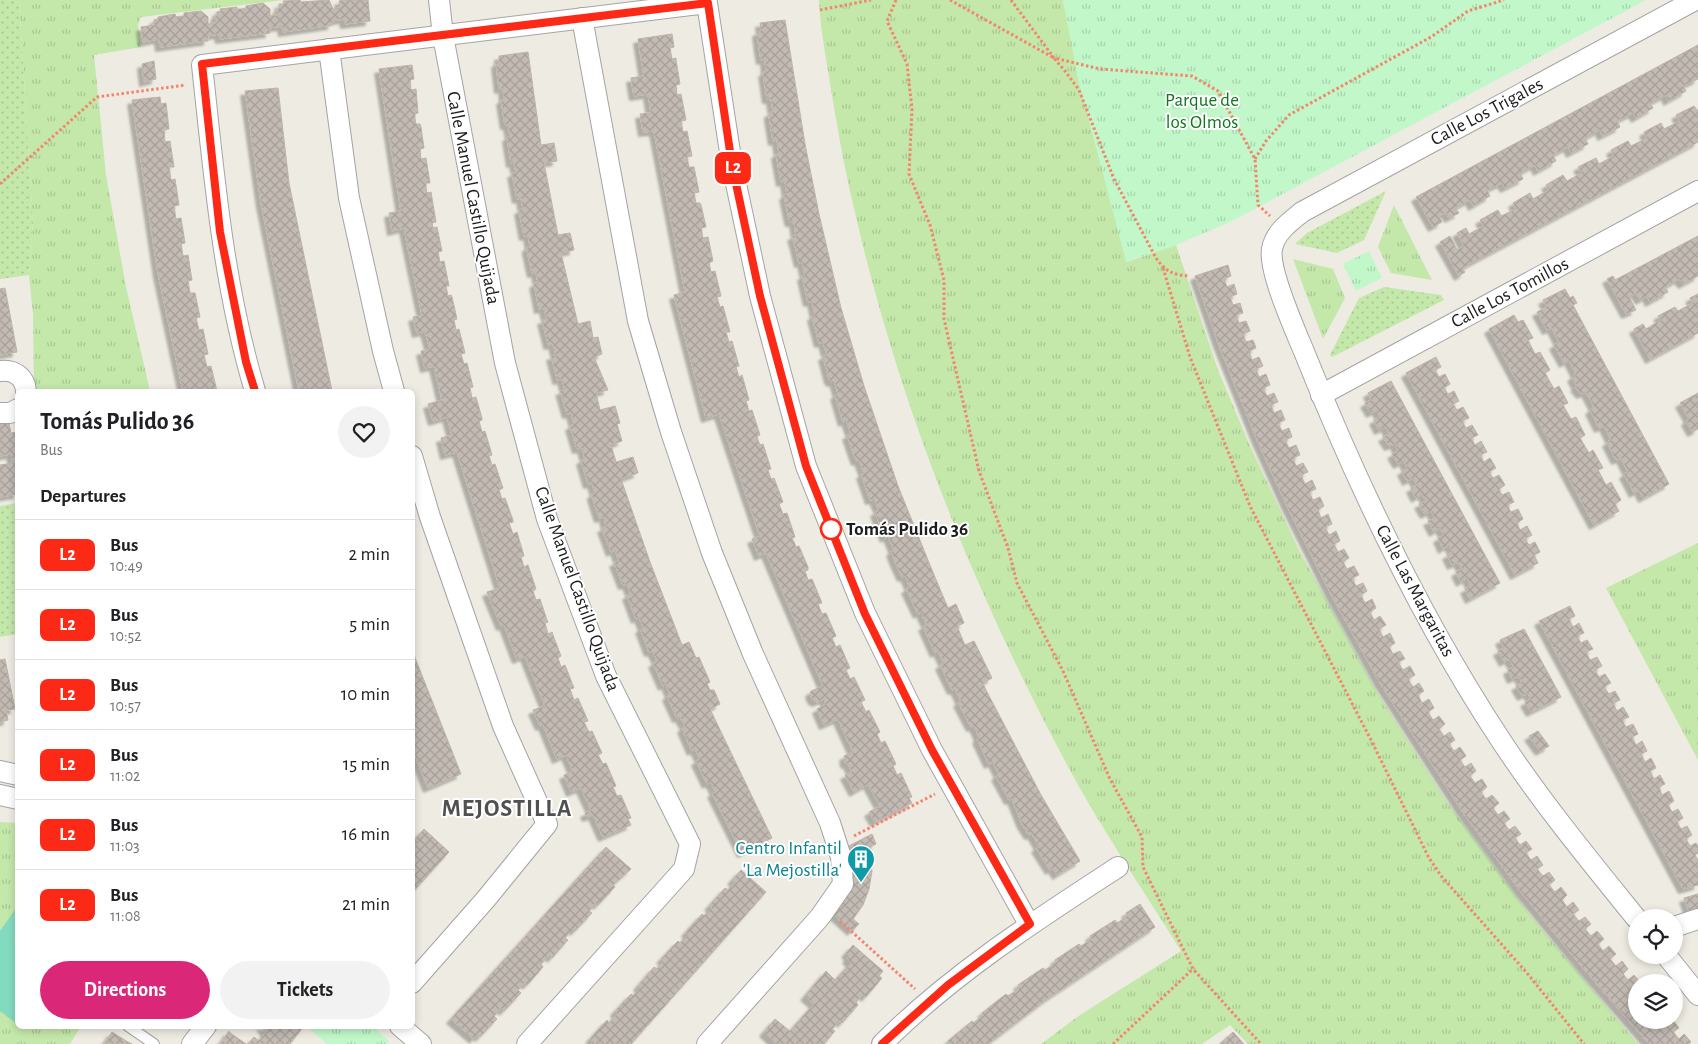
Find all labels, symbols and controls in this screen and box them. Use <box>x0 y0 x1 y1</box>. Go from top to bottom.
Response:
street label: Calle Los Trigales <box>1428 74 1546 150</box>
street label: Calle Manuel Castillo Quijada <box>443 90 503 306</box>
park label: Parque de los Olmos <box>1165 91 1239 132</box>
line badge: L2 <box>710 152 756 184</box>
text: L2 <box>725 159 741 177</box>
street label: Calle Los Tomillos <box>1448 254 1572 332</box>
button: heart <box>338 406 390 458</box>
text: Tomás Pulido 36 <box>40 410 194 434</box>
text: Bus <box>40 442 63 458</box>
street label: Calle Manuel Castillo Quijada <box>531 484 623 694</box>
text: Departures <box>40 487 126 506</box>
marker: Tomás Pulido 36 <box>820 518 842 540</box>
place label: Tomás Pulido 36 <box>846 520 968 539</box>
street label: Calle Las Margaritas <box>1372 522 1458 660</box>
text: Bus <box>110 536 138 555</box>
text: 2 min <box>349 545 390 564</box>
text: L2 <box>59 546 76 564</box>
text: 10:49 <box>110 558 143 574</box>
text: Bus <box>110 606 138 625</box>
text: 5 min <box>349 615 390 634</box>
text: L2 <box>59 616 76 634</box>
text: 10:52 <box>110 628 142 644</box>
text: Bus <box>110 676 138 695</box>
text: 10 min <box>341 685 390 704</box>
text: L2 <box>59 686 76 704</box>
text: 10:57 <box>110 698 141 714</box>
text: Bus <box>110 746 138 765</box>
text: 15 min <box>343 755 390 774</box>
text: L2 <box>59 756 76 774</box>
text: 11:02 <box>110 768 140 784</box>
district label: MEJOSTILLA <box>442 797 572 821</box>
text: Bus <box>110 816 138 835</box>
text: 16 min <box>342 825 390 844</box>
text: L2 <box>59 826 76 844</box>
text: 11:03 <box>110 838 140 854</box>
place label: Centro Infantil 'La Mejostilla' <box>735 839 842 880</box>
building icon: Centro Infantil 'La Mejostilla' <box>846 844 876 883</box>
text: Bus <box>110 886 138 905</box>
text: 21 min <box>342 895 390 914</box>
text: L2 <box>59 896 76 914</box>
text: 11:08 <box>110 908 141 924</box>
map controls <box>1628 909 1683 1029</box>
button: locate <box>1628 909 1683 964</box>
button: Directions <box>40 961 210 1019</box>
button: Tickets <box>220 961 390 1019</box>
button: layers <box>1628 974 1683 1029</box>

